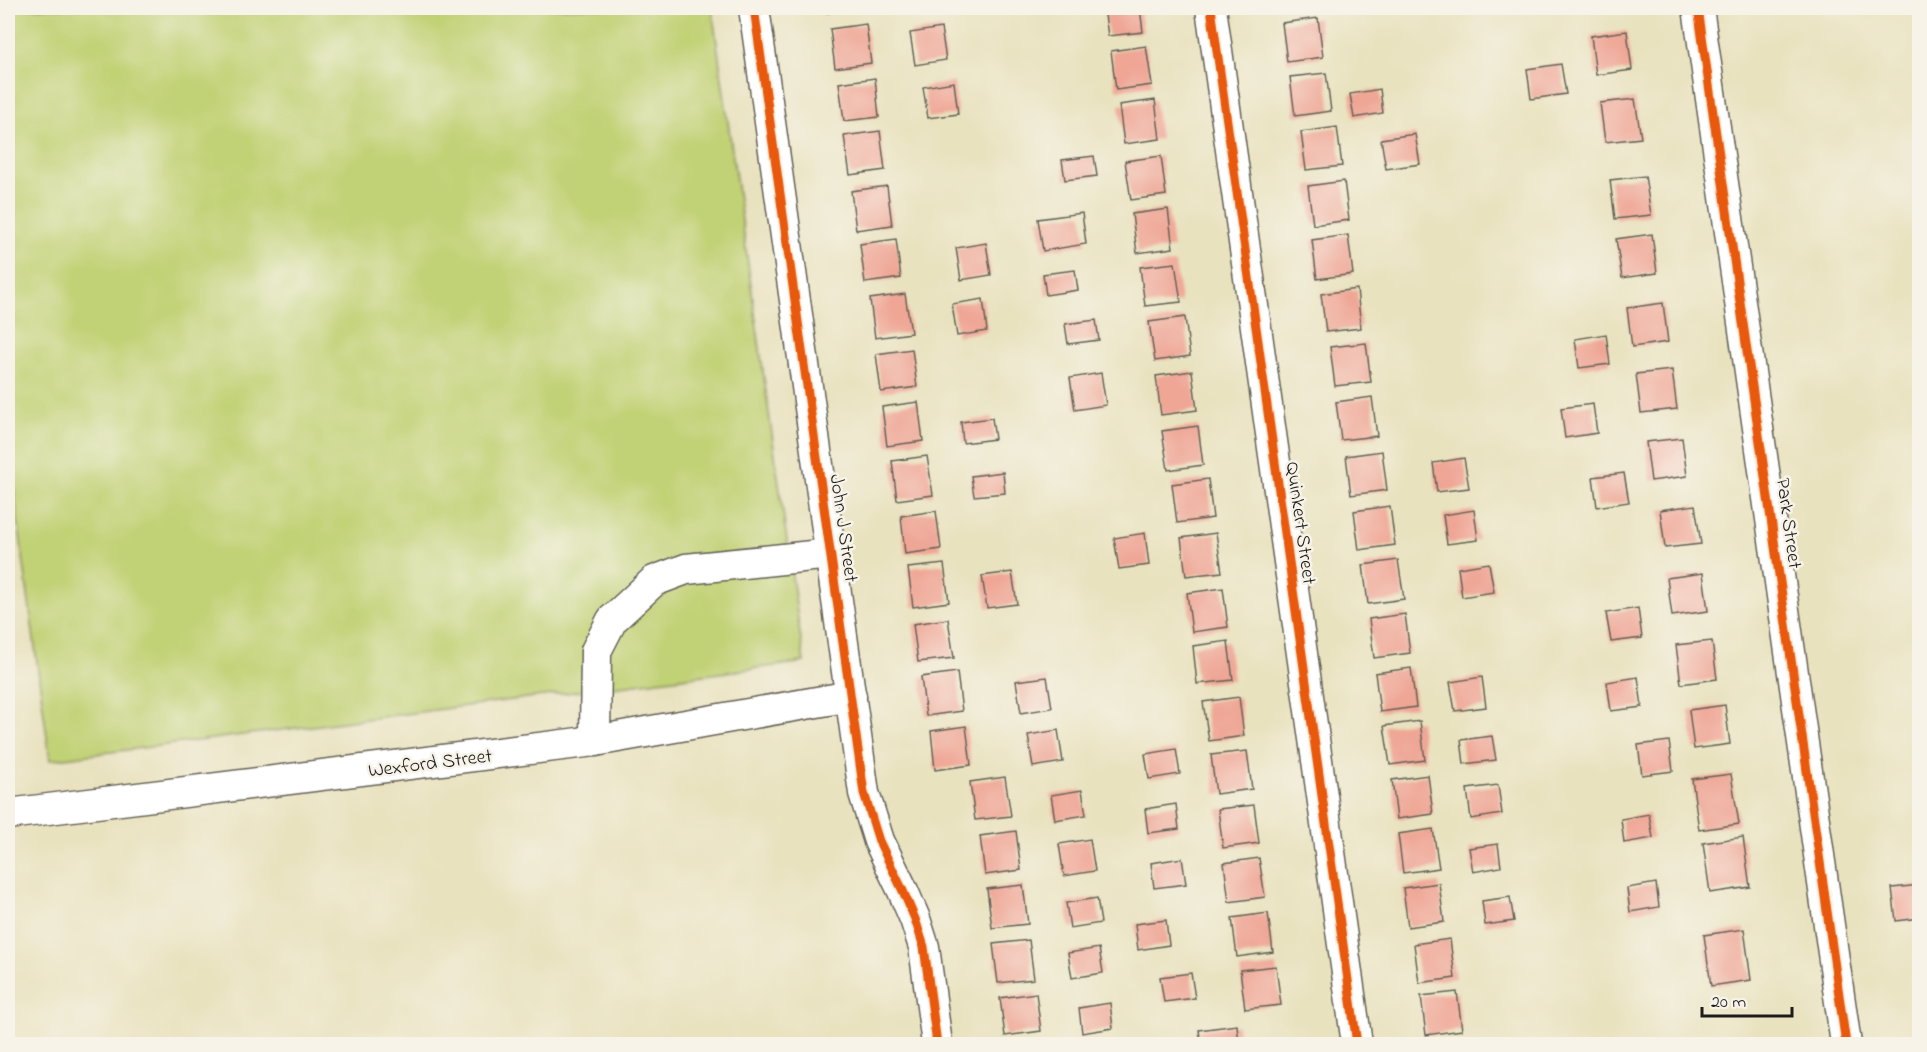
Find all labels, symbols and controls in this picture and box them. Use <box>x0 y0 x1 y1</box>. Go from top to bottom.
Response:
street label: Quinkert Street <box>1277 460 1323 587</box>
street label: John J Street <box>821 472 865 585</box>
street label: Park Street <box>1767 476 1808 571</box>
street label: Wexford Street <box>367 742 494 786</box>
scale bar <box>1702 980 1792 1018</box>
text: 20 m <box>1711 990 1746 1016</box>

